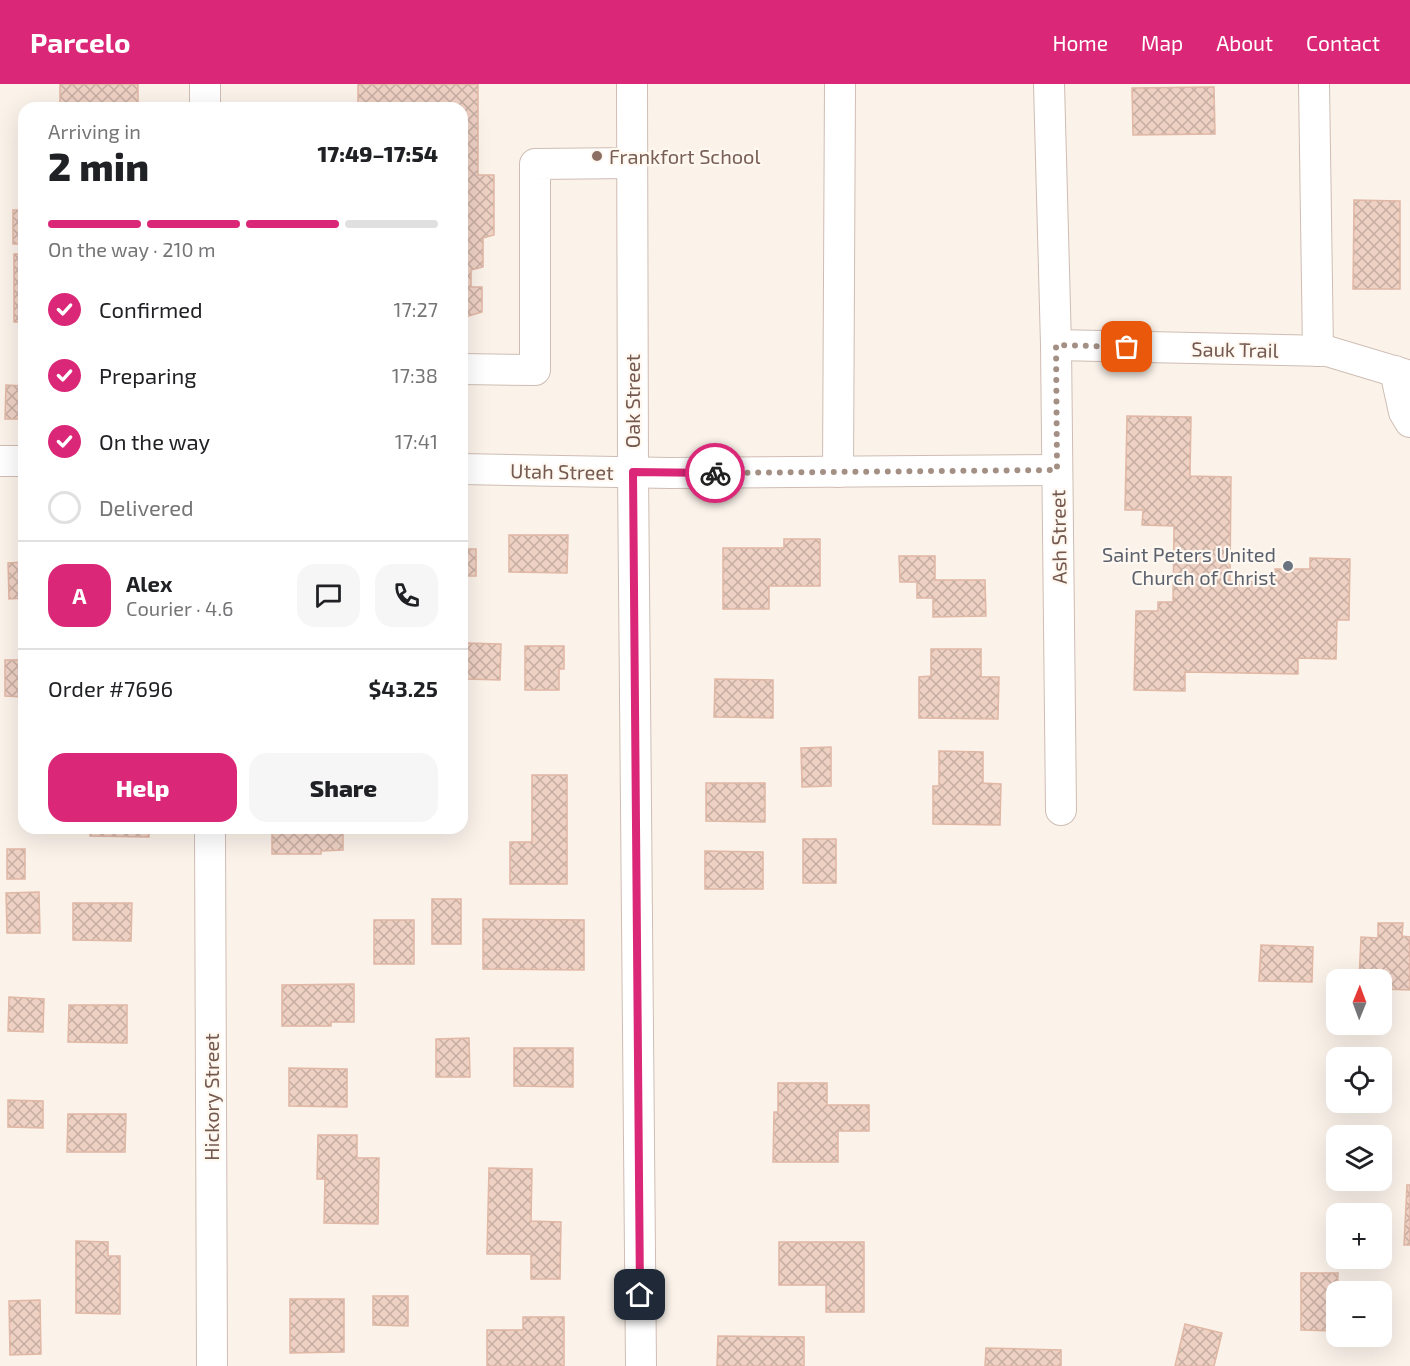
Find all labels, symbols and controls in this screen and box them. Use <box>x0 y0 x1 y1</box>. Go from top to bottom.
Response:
text: Parcelo <box>30 25 130 59</box>
text: Home <box>1052 30 1108 55</box>
text: Map <box>1141 30 1183 55</box>
text: About <box>1216 30 1273 55</box>
text: Contact <box>1306 30 1380 55</box>
text: Arriving in <box>48 119 141 143</box>
text: 17:49–17:54 <box>317 140 438 166</box>
text: 2 min <box>48 142 149 189</box>
place label: Frankfort School <box>609 144 760 168</box>
marker: Frankfort School <box>590 149 604 163</box>
text: On the way · 210 m <box>48 237 216 261</box>
icon: check <box>48 293 81 326</box>
text: Confirmed <box>99 296 203 322</box>
text: 17:27 <box>394 297 438 321</box>
pin <box>1101 321 1152 372</box>
icon: bag <box>1110 330 1143 363</box>
street label: Sauk Trail <box>1191 336 1279 362</box>
street label: Oak Street <box>620 353 644 448</box>
icon: check <box>48 359 81 392</box>
text: Preparing <box>99 362 197 388</box>
text: 17:38 <box>392 363 438 387</box>
icon: check <box>48 425 81 458</box>
text: On the way <box>99 428 210 454</box>
text: 17:41 <box>395 429 438 453</box>
courier <box>685 443 745 503</box>
icon: bike <box>699 457 732 490</box>
street label: Utah Street <box>510 458 614 484</box>
street label: Ash Street <box>1045 489 1071 584</box>
text: Delivered <box>99 494 194 520</box>
place label: Saint Peters United Church of Christ <box>1102 542 1276 589</box>
marker: Saint Peters United Church of Christ <box>1281 559 1295 573</box>
button: chat <box>297 564 360 627</box>
button: phone <box>375 564 438 627</box>
text: Alex <box>126 570 172 596</box>
text: A <box>72 582 87 608</box>
text: Courier · 4.6 <box>126 596 233 620</box>
text: Order #7696 <box>48 675 173 701</box>
text: $43.25 <box>368 675 438 701</box>
button: Help <box>48 753 237 822</box>
button: Share <box>249 753 438 822</box>
north arrow <box>1326 969 1392 1035</box>
map controls <box>1326 969 1392 1347</box>
street label: Hickory Street <box>199 1033 223 1161</box>
button: locate <box>1326 1047 1392 1113</box>
button: layers <box>1326 1125 1392 1191</box>
button: + <box>1326 1203 1392 1269</box>
pin <box>614 1269 665 1320</box>
icon: home <box>623 1278 656 1311</box>
button: − <box>1326 1281 1392 1347</box>

